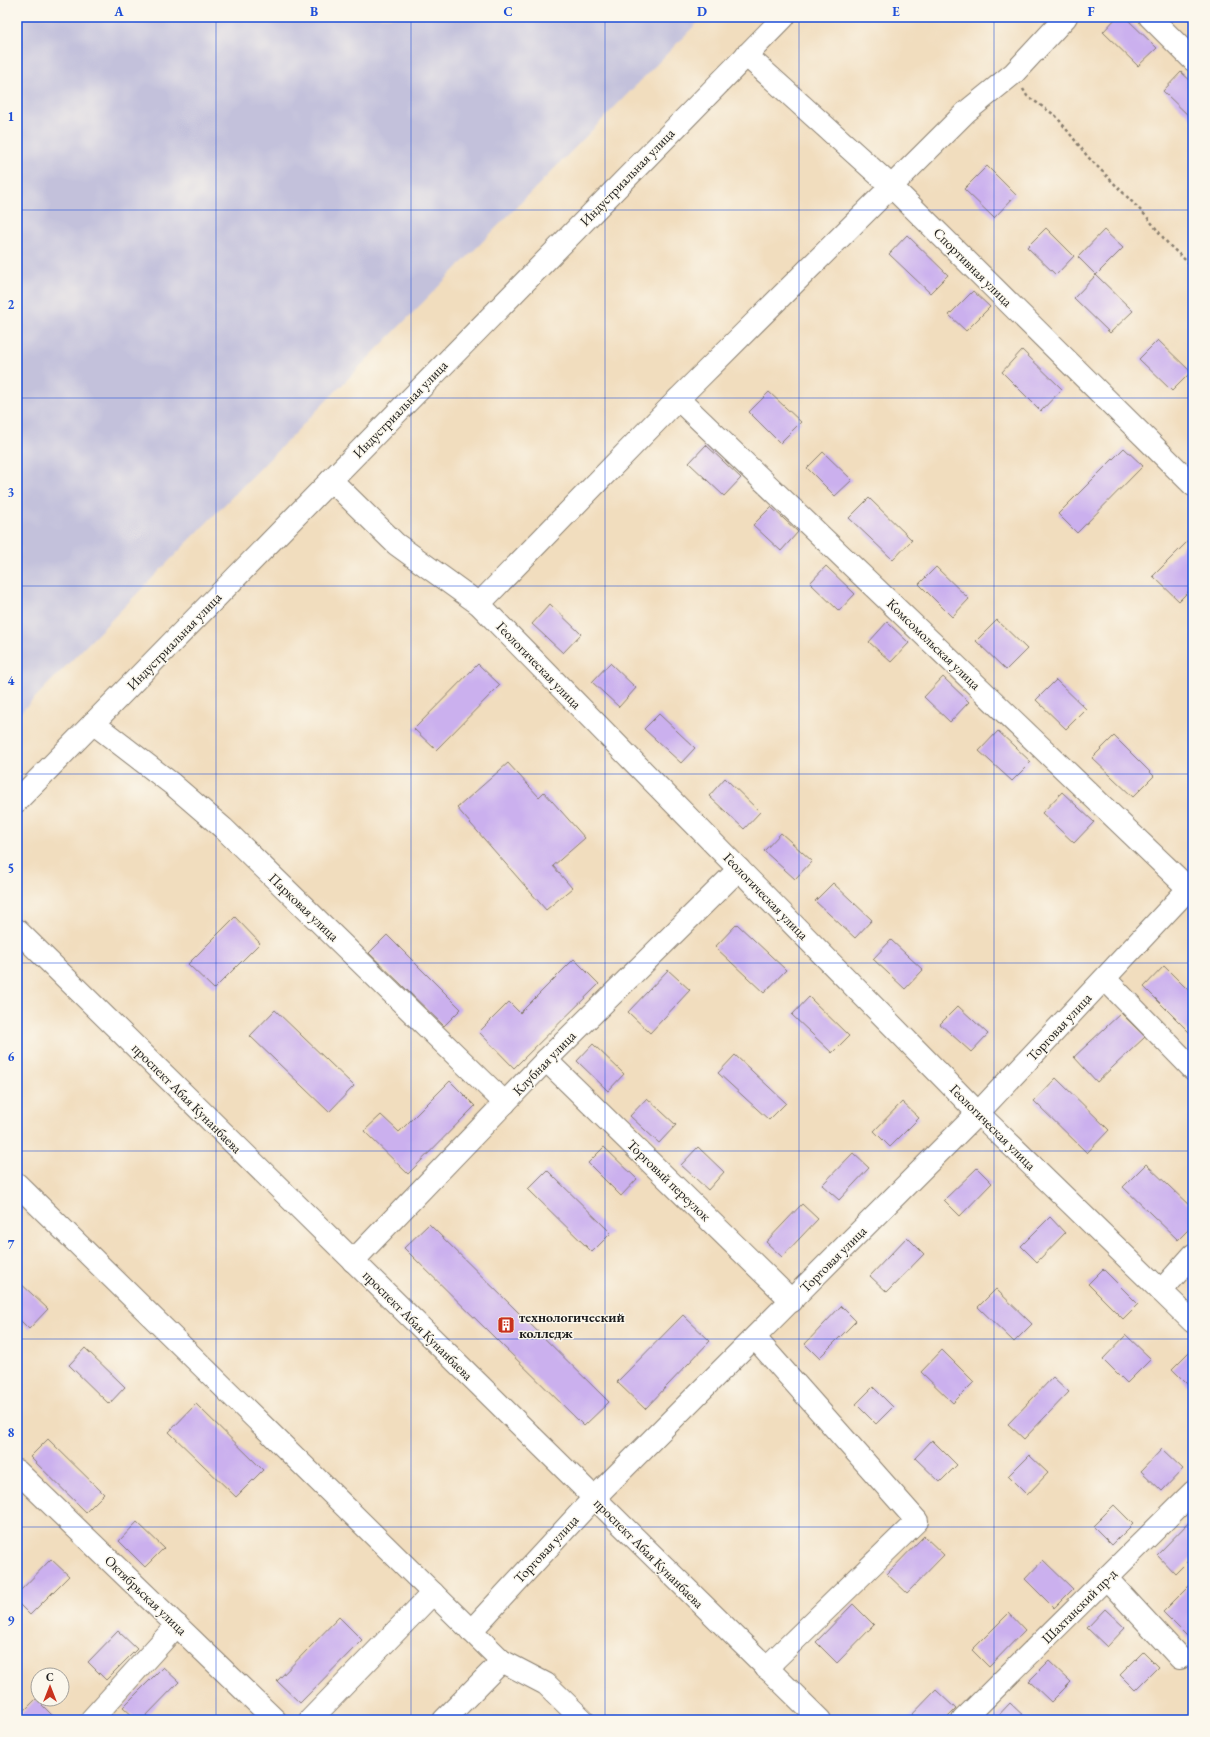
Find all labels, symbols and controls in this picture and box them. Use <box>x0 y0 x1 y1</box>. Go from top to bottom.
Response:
text: A <box>113 3 124 20</box>
text: B <box>310 3 318 20</box>
text: C <box>503 3 513 20</box>
text: D <box>697 3 707 20</box>
text: E <box>892 3 900 20</box>
text: F <box>1087 3 1095 20</box>
text: 1 <box>8 108 15 125</box>
street label: Индустриальная улица <box>576 124 679 230</box>
street label: Спортивная улица <box>930 224 1017 311</box>
text: 2 <box>8 296 15 313</box>
street label: Индустриальная улица <box>349 356 452 462</box>
text: 3 <box>8 484 15 501</box>
street label: Индустриальная улица <box>123 588 226 694</box>
street label: Комсомольская улица <box>883 595 985 694</box>
street label: Геологическая улица <box>493 617 586 713</box>
text: 4 <box>8 672 15 689</box>
street label: Геологическая улица <box>720 848 813 944</box>
text: 5 <box>8 860 14 877</box>
street label: Парковая улица <box>265 869 343 945</box>
street label: Торговая улица <box>1023 989 1096 1065</box>
street label: Клубная улица <box>509 1026 580 1099</box>
street label: проспект Абая Кунанбаева <box>128 1039 246 1157</box>
text: 6 <box>8 1048 15 1065</box>
street label: Геологическая улица <box>946 1080 1040 1174</box>
street label: Торговый переулок <box>623 1135 715 1225</box>
street label: Торговая улица <box>796 1221 871 1296</box>
text: 7 <box>8 1236 15 1253</box>
street label: проспект Абая Кунанбаева <box>359 1266 477 1384</box>
place label: технологический колледж <box>519 1308 625 1342</box>
building icon: технологический колледж <box>496 1315 516 1335</box>
text: 8 <box>8 1424 15 1441</box>
street label: проспект Абая Кунанбаева <box>590 1494 708 1612</box>
street label: Торговая улица <box>510 1511 583 1587</box>
street label: Октябрьская улица <box>101 1551 191 1639</box>
street label: Шахтанский пр-д <box>1038 1564 1121 1647</box>
text: 9 <box>8 1612 15 1629</box>
north arrow <box>30 1667 70 1707</box>
text: С <box>46 1670 54 1684</box>

